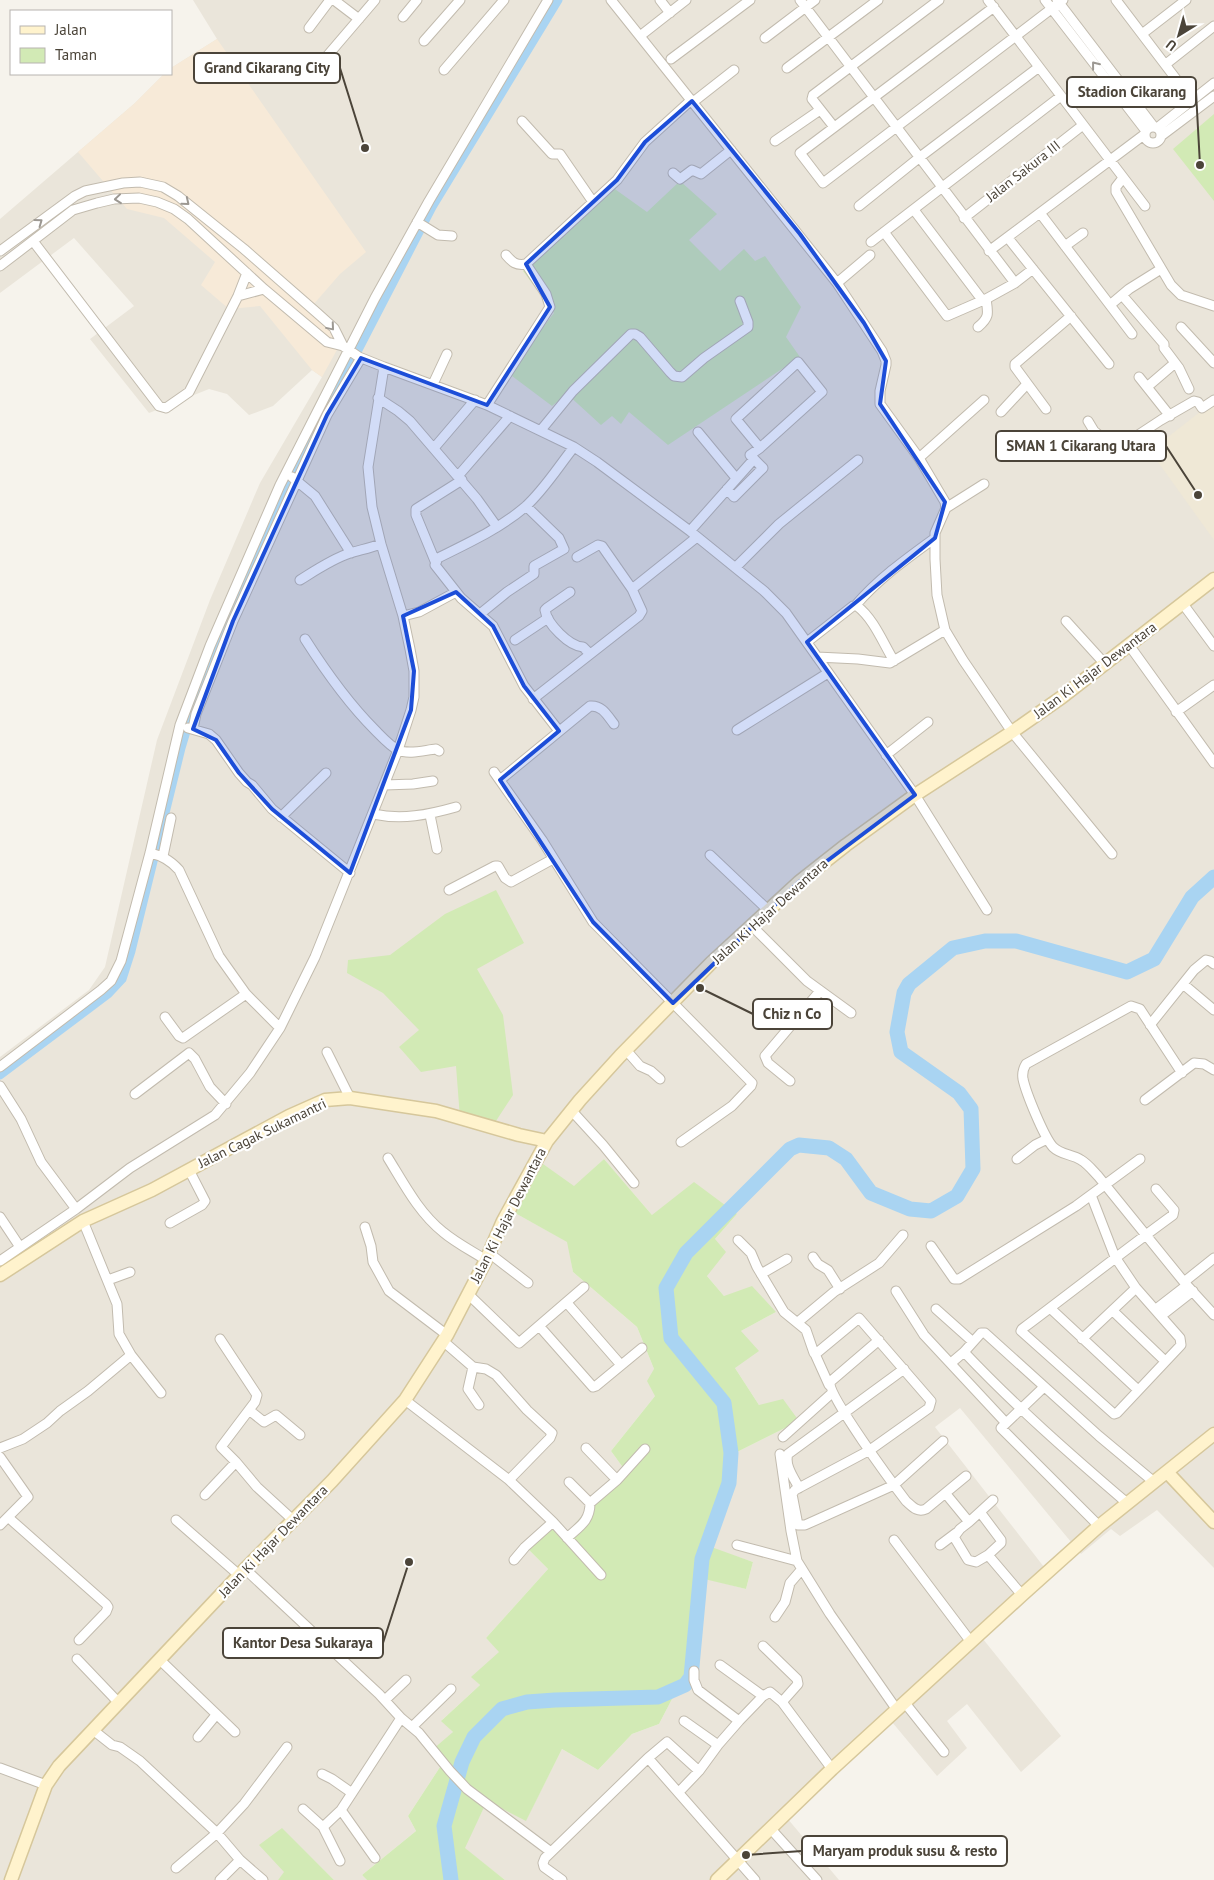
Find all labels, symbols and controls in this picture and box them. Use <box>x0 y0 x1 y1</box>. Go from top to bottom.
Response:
legend <box>10 10 172 75</box>
north arrow <box>1154 10 1204 60</box>
text: Jalan <box>54 20 87 39</box>
text: U <box>1162 36 1180 55</box>
text: Taman <box>55 45 97 64</box>
callout: Grand Cikarang City <box>194 53 340 83</box>
text: Grand Cikarang City <box>204 58 331 77</box>
one-way arrow <box>1092 61 1101 71</box>
callout: Stadion Cikarang <box>1067 77 1196 107</box>
text: Stadion Cikarang <box>1078 82 1186 101</box>
street label: Jalan Sakura III <box>981 136 1064 206</box>
one-way arrow <box>114 193 122 204</box>
one-way arrow <box>180 197 189 205</box>
one-way arrow <box>33 219 43 228</box>
one-way arrow <box>326 322 335 331</box>
callout: SMAN 1 Cikarang Utara <box>996 431 1166 461</box>
text: SMAN 1 Cikarang Utara <box>1006 436 1156 455</box>
street label: Jalan Ki Hajar Dewantara <box>1029 618 1160 723</box>
street label: Jalan Ki Hajar Dewantara <box>708 854 832 968</box>
callout: Chiz n Co <box>753 999 832 1029</box>
text: Chiz n Co <box>763 1004 821 1023</box>
street label: Jalan Cagak Sukamantri <box>194 1094 329 1172</box>
street label: Jalan Ki Hajar Dewantara <box>466 1144 550 1287</box>
street label: Jalan Ki Hajar Dewantara <box>214 1481 331 1602</box>
callout: Kantor Desa Sukaraya <box>223 1628 383 1658</box>
text: Kantor Desa Sukaraya <box>233 1633 373 1652</box>
callout: Maryam produk susu & resto <box>802 1836 1007 1866</box>
text: Maryam produk susu & resto <box>813 1841 997 1860</box>

